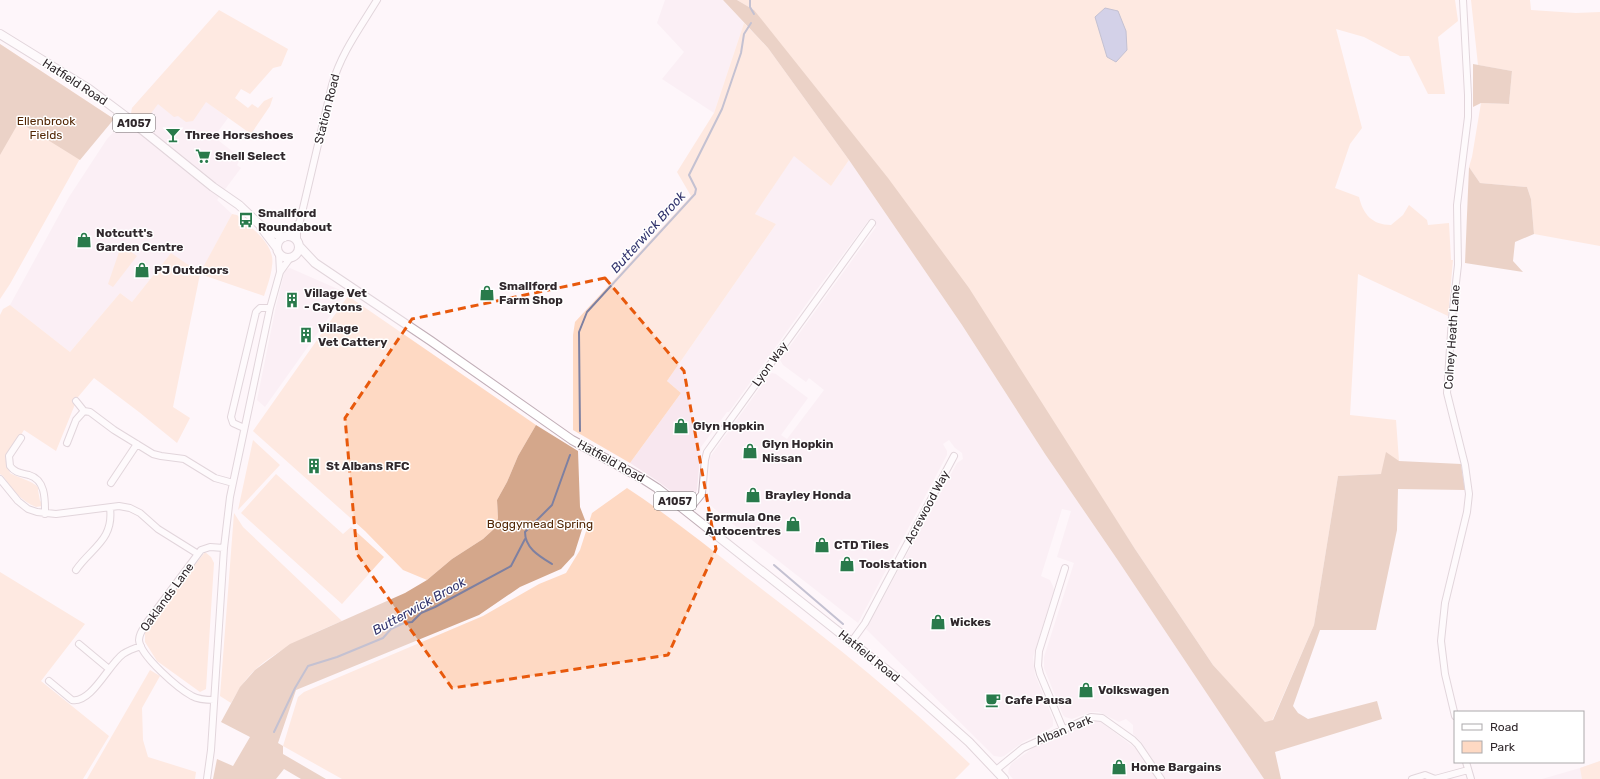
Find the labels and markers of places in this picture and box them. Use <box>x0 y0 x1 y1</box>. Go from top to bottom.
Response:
bar icon: Three Horseshoes <box>164 126 182 144</box>
place label: Three Horseshoes <box>185 128 294 142</box>
supermarket icon: Shell Select <box>194 147 212 165</box>
place label: Shell Select <box>215 149 286 163</box>
place label: Smallford Roundabout <box>258 206 332 234</box>
bus stop icon: Smallford Roundabout <box>237 211 255 229</box>
place label: Notcutt's Garden Centre <box>96 226 183 254</box>
shop icon: Notcutt's Garden Centre <box>75 231 93 249</box>
shop icon: PJ Outdoors <box>133 261 151 279</box>
place label: PJ Outdoors <box>154 263 229 277</box>
place label: Smallford Farm Shop <box>499 279 563 307</box>
shop icon: Smallford Farm Shop <box>478 284 496 302</box>
place label: Village Vet - Caytons <box>304 286 367 314</box>
building icon: Village Vet - Caytons <box>283 291 301 309</box>
place label: Village Vet Cattery <box>318 321 387 349</box>
building icon: Village Vet Cattery <box>297 326 315 344</box>
shop icon: Glyn Hopkin <box>672 417 690 435</box>
place label: Glyn Hopkin <box>693 419 765 433</box>
place label: Glyn Hopkin Nissan <box>762 437 834 465</box>
shop icon: Glyn Hopkin Nissan <box>741 442 759 460</box>
building icon: St Albans RFC <box>305 457 323 475</box>
place label: St Albans RFC <box>326 459 410 473</box>
shop icon: Brayley Honda <box>744 486 762 504</box>
place label: Brayley Honda <box>765 488 851 502</box>
place label: Formula One Autocentres <box>705 510 781 538</box>
shop icon: Formula One Autocentres <box>784 515 802 533</box>
shop icon: CTD Tiles <box>813 536 831 554</box>
place label: CTD Tiles <box>834 538 889 552</box>
shop icon: Toolstation <box>838 555 856 573</box>
place label: Toolstation <box>859 557 927 571</box>
shop icon: Wickes <box>929 613 947 631</box>
place label: Wickes <box>950 615 991 629</box>
shop icon: Volkswagen <box>1077 681 1095 699</box>
place label: Volkswagen <box>1098 683 1169 697</box>
cafe icon: Cafe Pausa <box>984 691 1002 709</box>
place label: Cafe Pausa <box>1005 693 1072 707</box>
shop icon: Home Bargains <box>1110 758 1128 776</box>
place label: Home Bargains <box>1131 760 1222 774</box>

